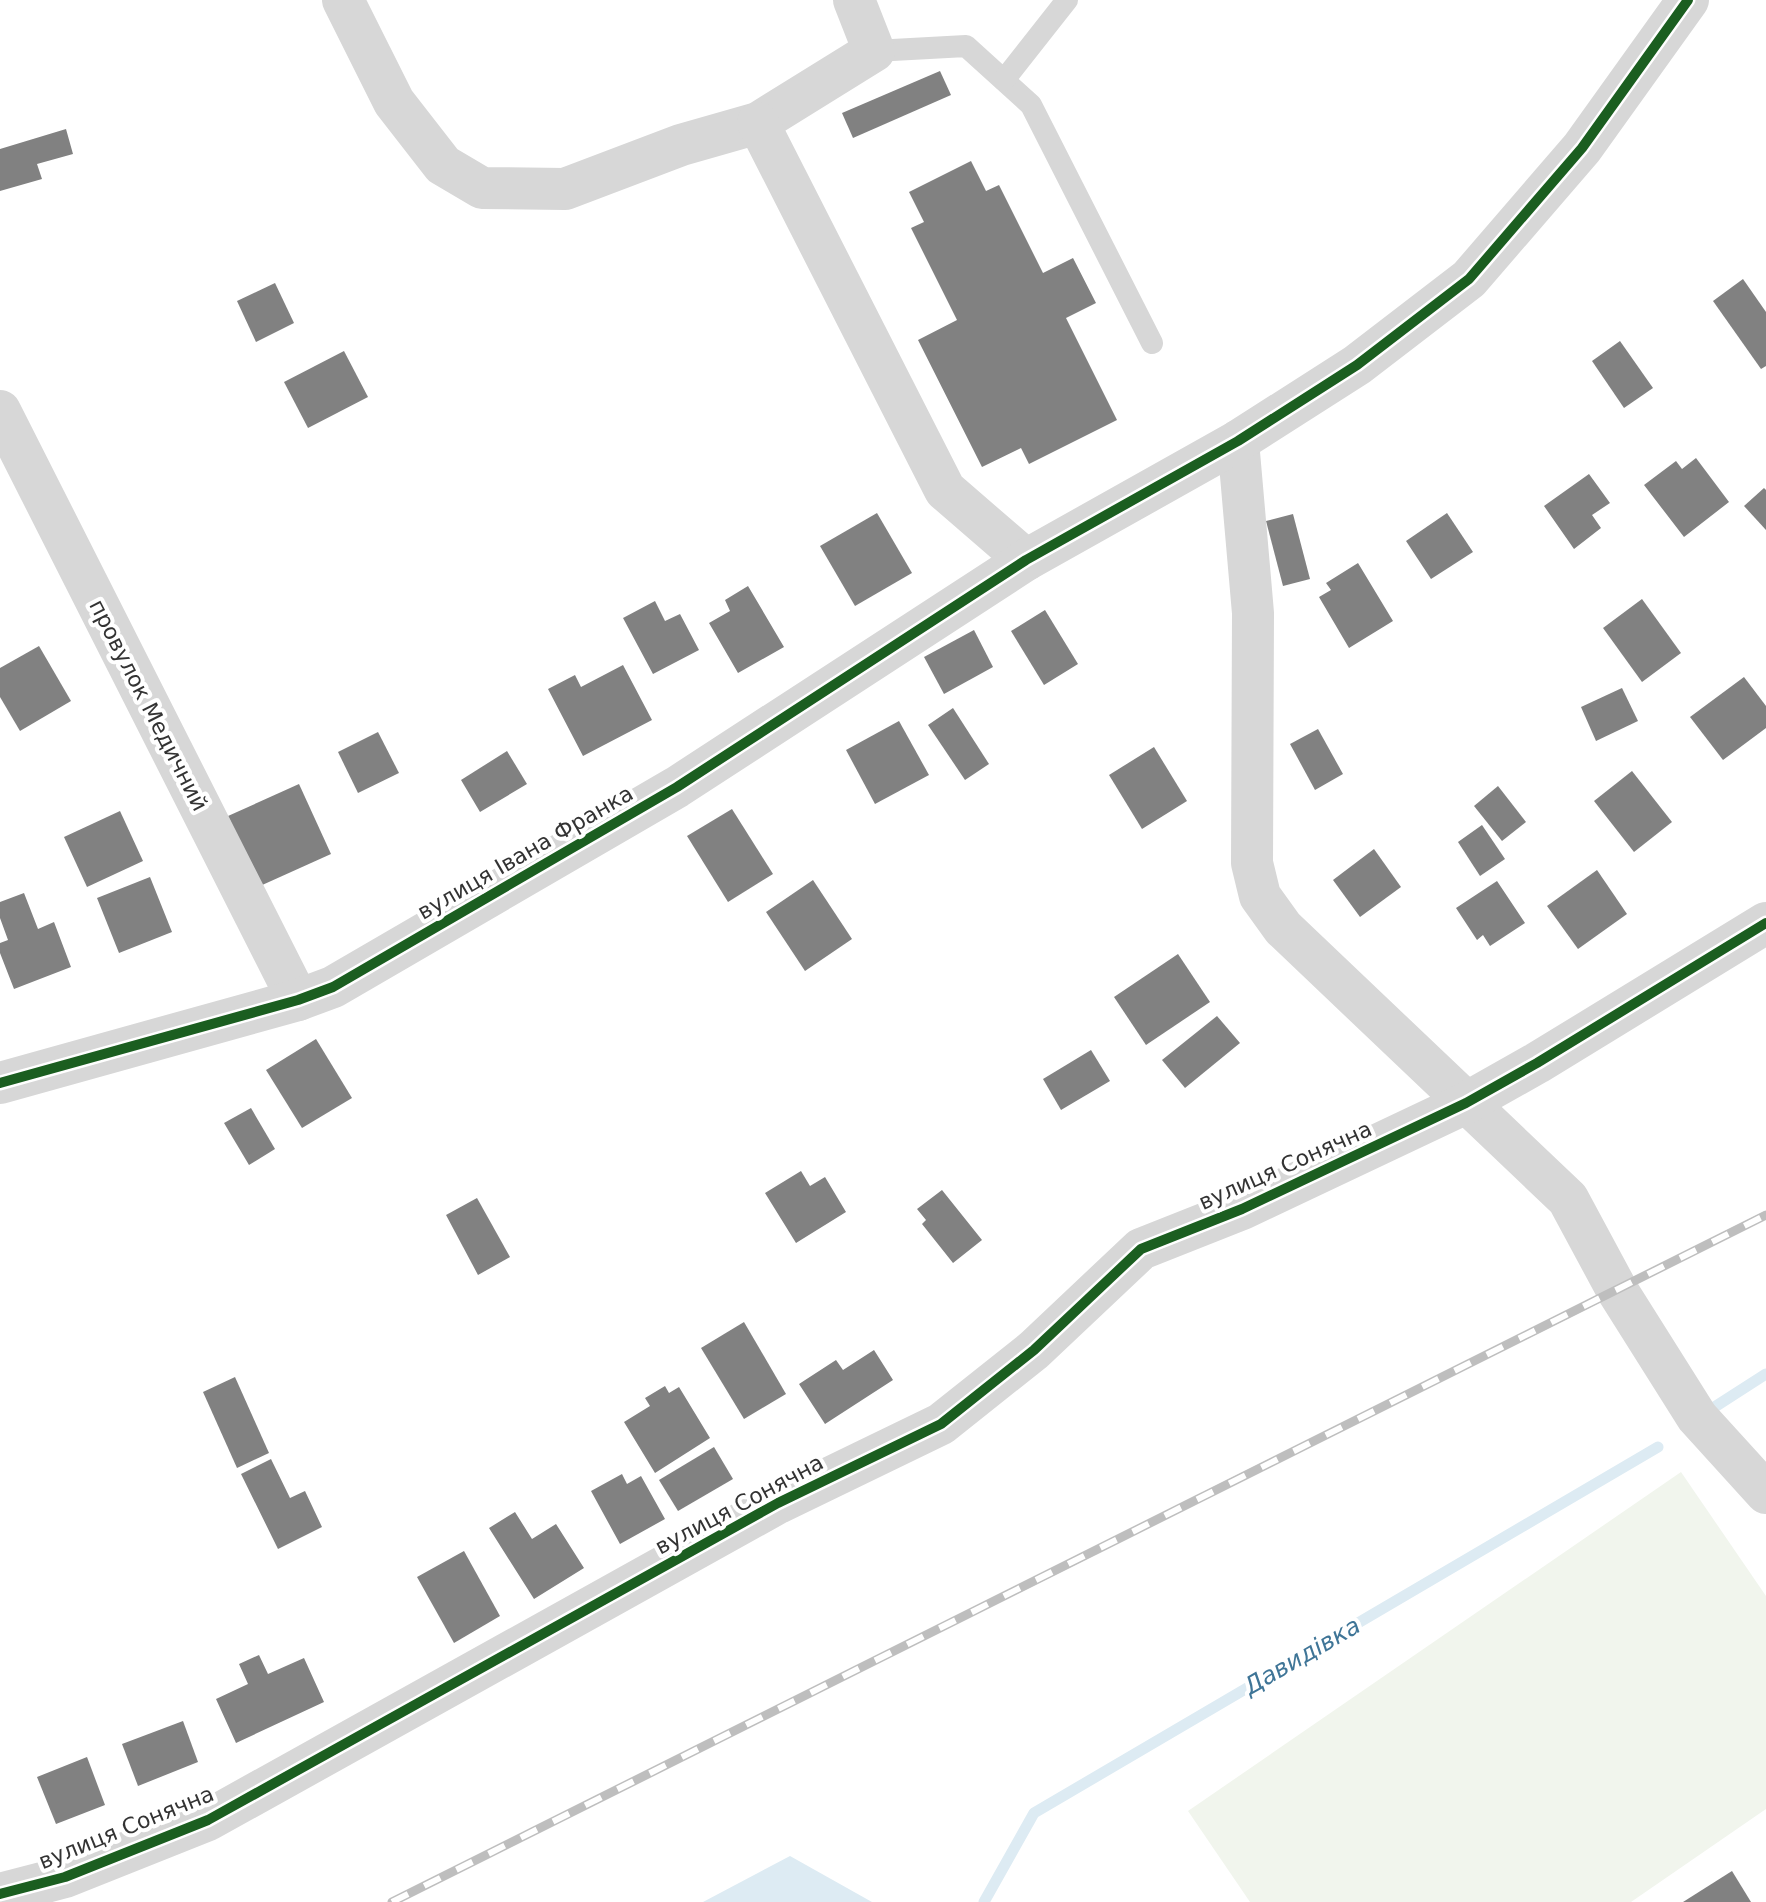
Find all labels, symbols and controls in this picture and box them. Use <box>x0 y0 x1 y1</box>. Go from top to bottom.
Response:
street label: провулок Медичний <box>84 595 213 815</box>
street label: вулиця Івана Франка <box>413 780 638 924</box>
street label: вулиця Сонячна <box>1195 1116 1376 1215</box>
street label: вулиця Сонячна <box>651 1450 828 1559</box>
water label: Давидівка <box>1238 1611 1365 1701</box>
street label: вулиця Сонячна <box>35 1781 217 1874</box>

